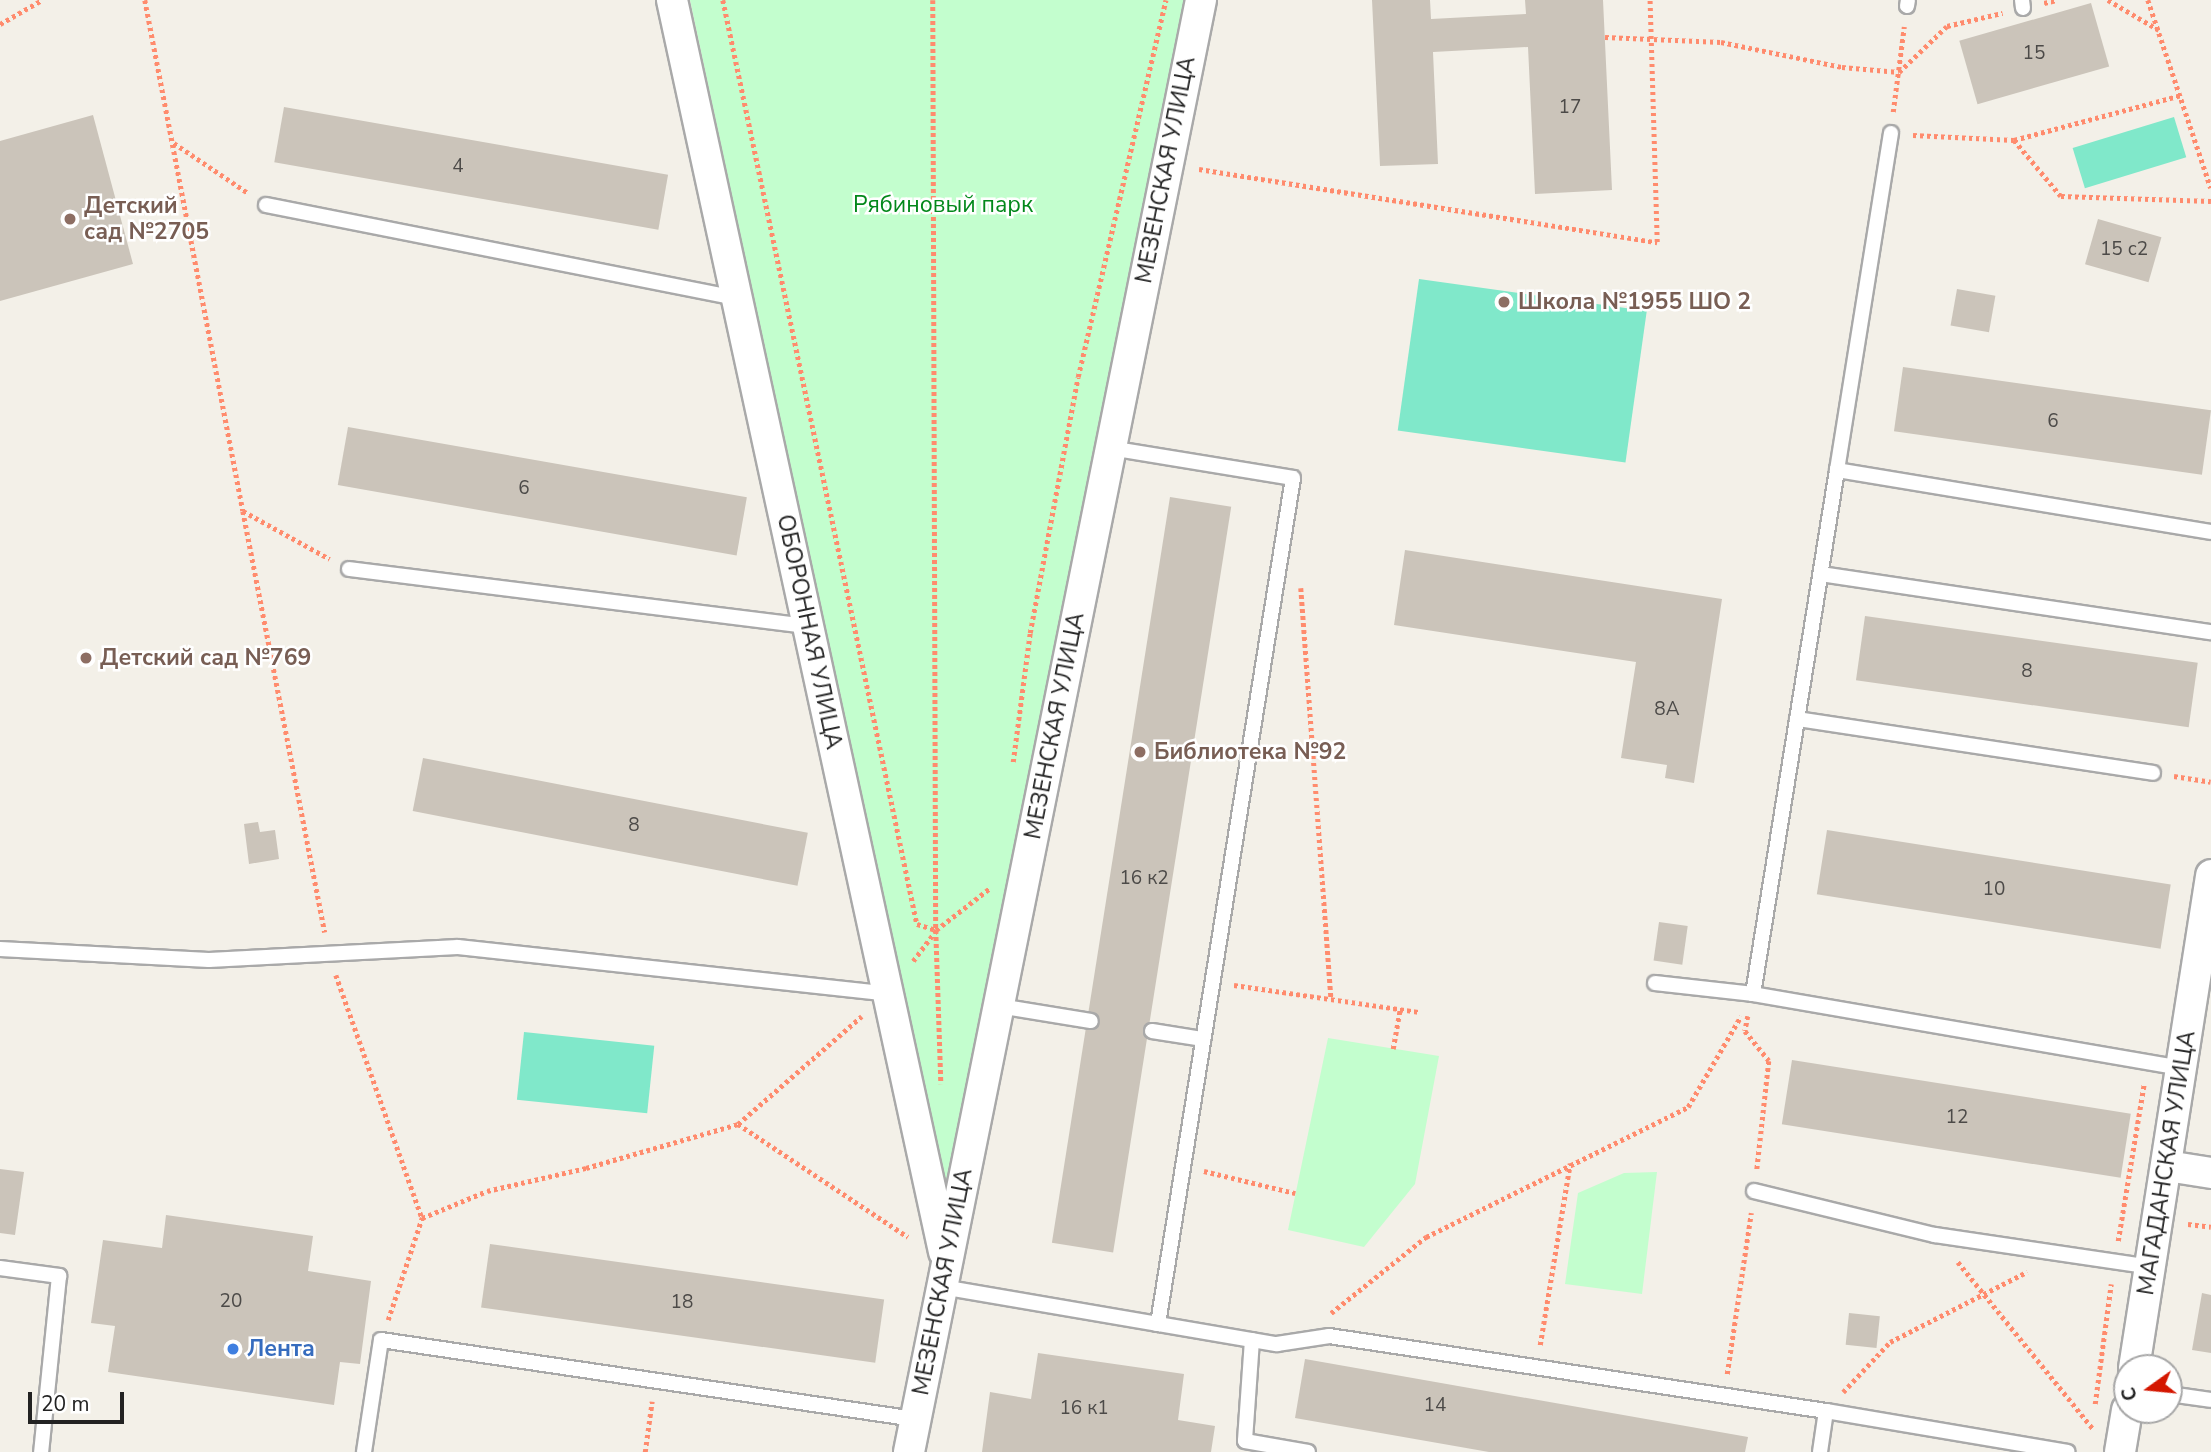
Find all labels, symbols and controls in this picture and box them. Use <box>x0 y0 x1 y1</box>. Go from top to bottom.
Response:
house number: 15 <box>2023 43 2045 65</box>
street label: МЕЗЕНСКАЯ УЛИЦА <box>1130 54 1202 286</box>
house number: 17 <box>1559 97 1581 119</box>
house number: 4 <box>452 156 464 178</box>
park label: Рябиновый парк <box>853 191 1033 219</box>
place label: Детский сад №2705 <box>84 192 209 246</box>
marker: Детский сад №2705 <box>62 211 78 227</box>
house number: 15 с2 <box>2100 239 2148 261</box>
place label: Школа №1955 ШО 2 <box>1518 288 1751 316</box>
marker: Школа №1955 ШО 2 <box>1496 294 1512 310</box>
house number: 6 <box>2047 411 2059 433</box>
house number: 6 <box>518 478 530 500</box>
street label: ОБОРОННАЯ УЛИЦА <box>771 512 847 752</box>
street label: МЕЗЕНСКАЯ УЛИЦА <box>1019 610 1091 842</box>
place label: Детский сад №769 <box>100 644 311 672</box>
marker: Детский сад №769 <box>78 650 94 666</box>
house number: 8 <box>2021 661 2033 683</box>
house number: 8А <box>1654 699 1680 721</box>
place label: Библиотека №92 <box>1154 738 1346 766</box>
marker: Библиотека №92 <box>1132 744 1148 760</box>
house number: 8 <box>628 815 640 837</box>
house number: 16 к2 <box>1119 868 1169 890</box>
house number: 10 <box>1983 879 2005 901</box>
street label: МАГАДАНСКАЯ УЛИЦА <box>2132 1029 2202 1297</box>
house number: 12 <box>1946 1107 1968 1129</box>
street label: МЕЗЕНСКАЯ УЛИЦА <box>907 1166 979 1398</box>
house number: 20 <box>220 1291 242 1313</box>
house number: 18 <box>671 1292 693 1314</box>
place label: Лента <box>247 1335 315 1363</box>
marker: Лента <box>225 1341 241 1357</box>
north arrow <box>2113 1354 2183 1424</box>
scale bar <box>32 1378 128 1422</box>
text: С <box>2115 1384 2144 1404</box>
text: 20 m <box>41 1390 90 1418</box>
house number: 14 <box>1424 1395 1446 1417</box>
house number: 16 к1 <box>1059 1398 1109 1420</box>

